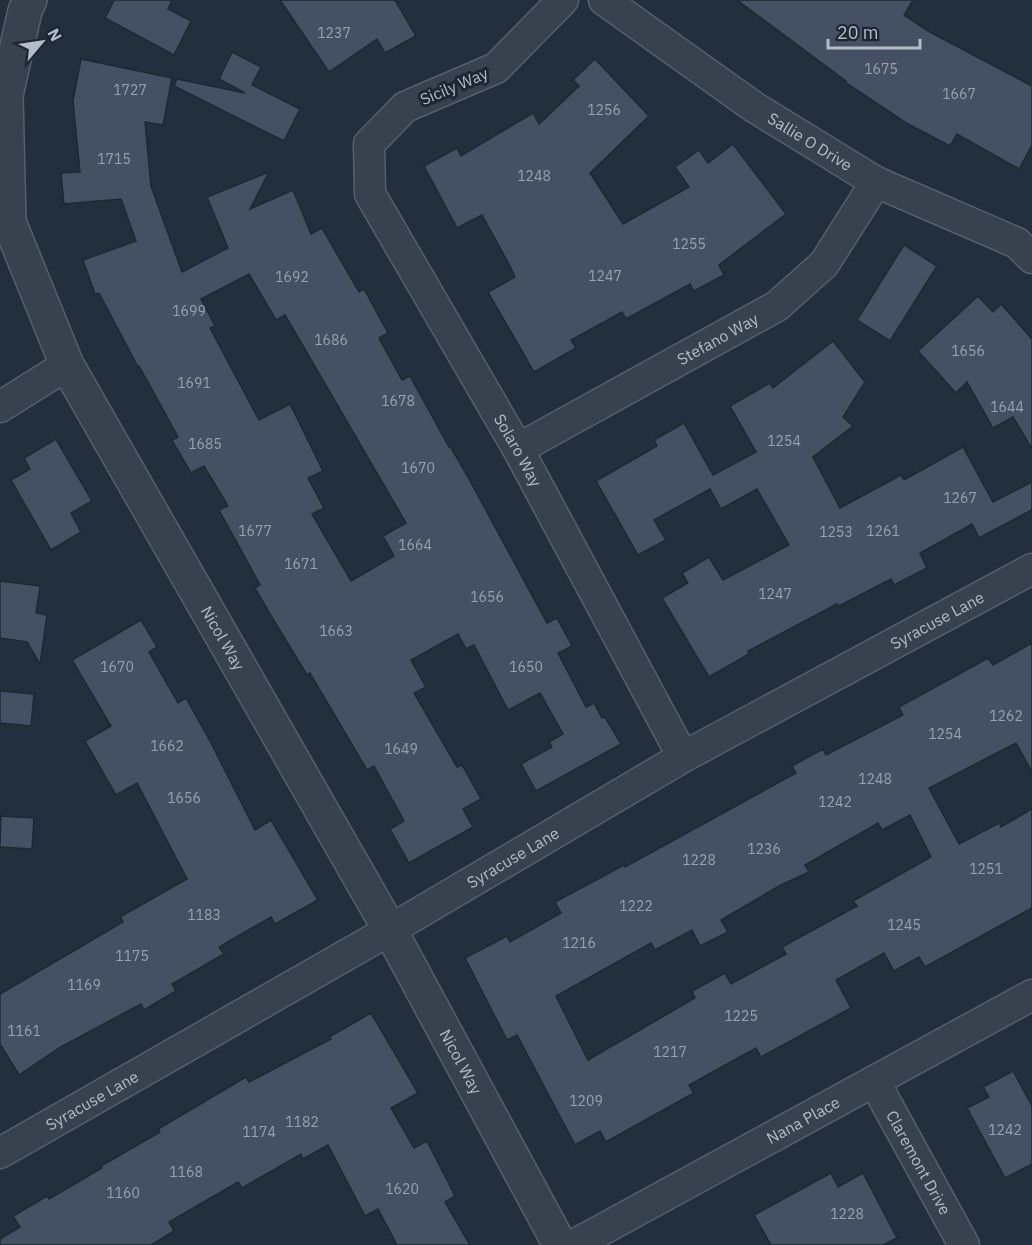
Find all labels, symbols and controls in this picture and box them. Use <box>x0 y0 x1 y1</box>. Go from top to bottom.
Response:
north arrow <box>12 12 72 72</box>
scale bar <box>828 12 920 50</box>
text: 20 m <box>837 21 879 44</box>
house number: 1237 <box>317 24 351 42</box>
text: N <box>44 25 67 45</box>
house number: 1675 <box>864 60 898 78</box>
street label: Sicily Way <box>417 63 491 109</box>
house number: 1727 <box>113 81 147 99</box>
house number: 1667 <box>942 85 976 103</box>
house number: 1256 <box>587 101 621 119</box>
street label: Sallie O Drive <box>764 108 856 175</box>
house number: 1715 <box>97 150 131 168</box>
house number: 1248 <box>517 167 551 185</box>
house number: 1255 <box>672 235 706 253</box>
house number: 1247 <box>588 267 622 285</box>
house number: 1692 <box>275 268 309 286</box>
house number: 1699 <box>172 302 206 320</box>
street label: Stefano Way <box>673 308 762 369</box>
house number: 1686 <box>314 331 348 349</box>
house number: 1656 <box>951 342 985 360</box>
house number: 1691 <box>177 374 211 392</box>
house number: 1678 <box>381 392 415 410</box>
house number: 1644 <box>990 398 1024 416</box>
street label: Solaro Way <box>490 410 546 490</box>
house number: 1254 <box>767 432 801 450</box>
house number: 1685 <box>188 435 222 453</box>
house number: 1670 <box>401 459 435 477</box>
house number: 1267 <box>943 489 977 507</box>
house number: 1677 <box>238 522 272 540</box>
house number: 1261 <box>866 522 900 540</box>
house number: 1253 <box>819 523 853 541</box>
house number: 1664 <box>398 536 432 554</box>
house number: 1671 <box>284 555 318 573</box>
house number: 1247 <box>758 585 792 603</box>
street label: Syracuse Lane <box>887 587 988 654</box>
house number: 1656 <box>470 588 504 606</box>
street label: Nicol Way <box>197 602 249 674</box>
house number: 1663 <box>319 622 353 640</box>
house number: 1670 <box>100 658 134 676</box>
house number: 1650 <box>509 658 543 676</box>
house number: 1262 <box>989 707 1023 725</box>
house number: 1254 <box>928 725 962 743</box>
house number: 1662 <box>150 737 184 755</box>
house number: 1649 <box>384 740 418 758</box>
house number: 1248 <box>858 770 892 788</box>
house number: 1656 <box>167 789 201 807</box>
house number: 1242 <box>818 793 852 811</box>
street label: Syracuse Lane <box>463 822 563 892</box>
house number: 1236 <box>747 840 781 858</box>
house number: 1228 <box>682 851 716 869</box>
house number: 1251 <box>969 860 1003 878</box>
house number: 1222 <box>619 897 653 915</box>
house number: 1183 <box>187 906 221 924</box>
house number: 1245 <box>887 916 921 934</box>
house number: 1216 <box>562 934 596 952</box>
house number: 1175 <box>115 947 149 965</box>
house number: 1169 <box>67 976 101 994</box>
house number: 1225 <box>724 1007 758 1025</box>
house number: 1161 <box>7 1022 41 1040</box>
street label: Nicol Way <box>435 1026 487 1098</box>
house number: 1217 <box>653 1043 687 1061</box>
street label: Syracuse Lane <box>42 1066 142 1135</box>
house number: 1209 <box>569 1092 603 1110</box>
street label: Nana Place <box>763 1092 843 1148</box>
street label: Claremont Drive <box>882 1107 956 1218</box>
house number: 1182 <box>285 1113 319 1131</box>
house number: 1242 <box>988 1121 1022 1139</box>
house number: 1174 <box>242 1123 276 1141</box>
house number: 1168 <box>169 1163 203 1181</box>
house number: 1620 <box>385 1180 419 1198</box>
house number: 1160 <box>106 1184 140 1202</box>
house number: 1228 <box>830 1205 864 1223</box>

